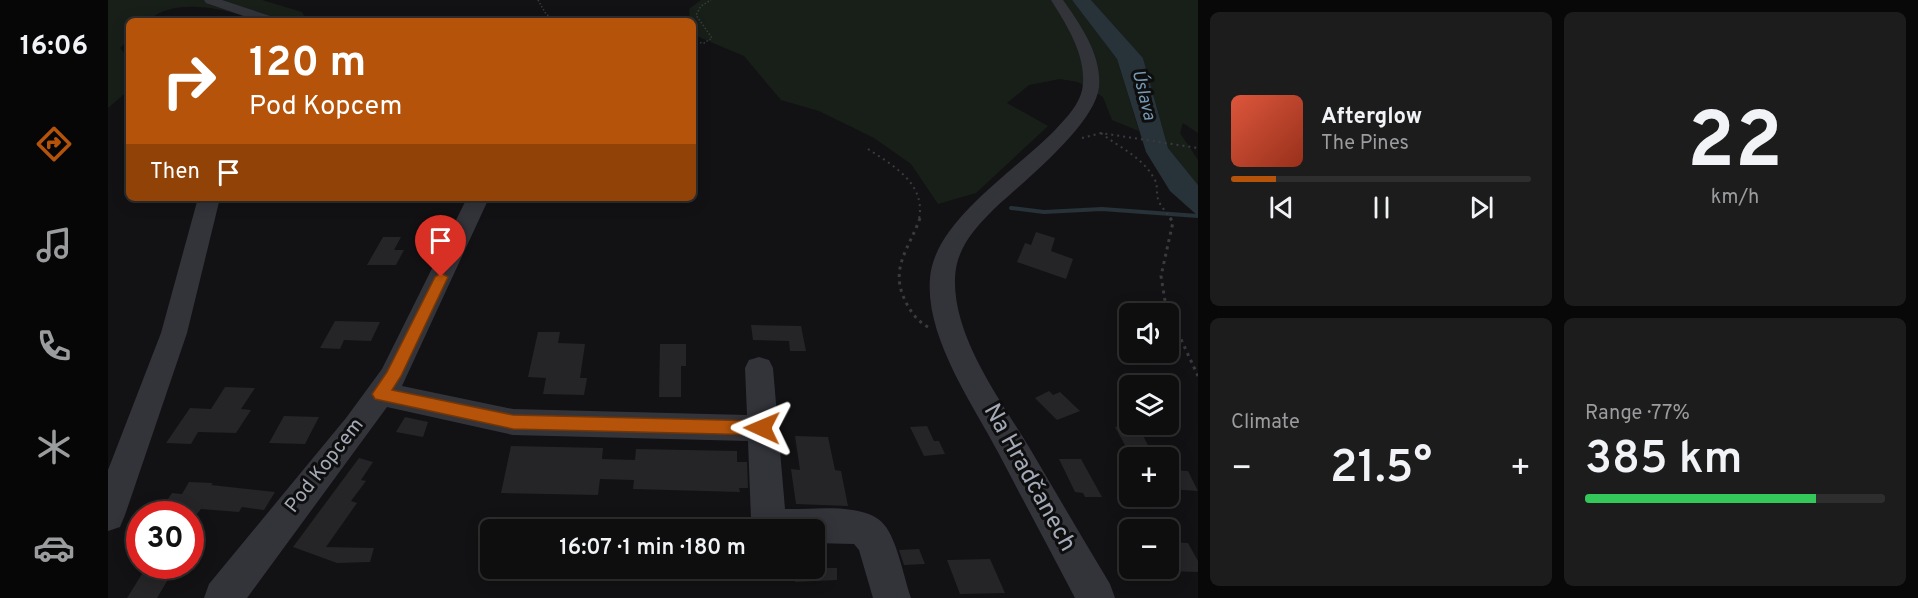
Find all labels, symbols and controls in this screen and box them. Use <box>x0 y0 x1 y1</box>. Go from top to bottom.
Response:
text: 16:06 <box>20 30 88 64</box>
text: 120 m <box>249 38 366 91</box>
icon: right <box>150 42 228 120</box>
water label: Úslava <box>1126 67 1162 123</box>
text: Pod Kopcem <box>249 90 402 124</box>
text: 22 <box>1687 96 1783 195</box>
text: Afterglow <box>1321 104 1422 131</box>
icon: directions <box>33 123 75 165</box>
text: The Pines <box>1321 131 1409 157</box>
icon: arrive <box>212 156 245 189</box>
text: Then <box>150 159 200 186</box>
text: km/h <box>1711 185 1759 211</box>
icon: previous <box>1265 191 1298 224</box>
icon: pause <box>1365 191 1398 224</box>
icon: next <box>1465 191 1498 224</box>
pin <box>415 215 466 277</box>
icon: music <box>33 224 75 266</box>
icon: arrive <box>424 224 457 257</box>
map controls <box>1119 303 1179 579</box>
button: sound <box>1119 303 1179 363</box>
icon: phone <box>33 325 75 367</box>
button: layers <box>1119 375 1179 435</box>
position arrow <box>730 396 794 460</box>
street label: Na Hradčanech <box>976 399 1082 557</box>
text: Range · 77% <box>1585 401 1690 427</box>
text: Climate <box>1231 410 1300 436</box>
street label: Pod Kopcem <box>280 413 370 519</box>
icon: climate <box>33 426 75 468</box>
text: 385 km <box>1585 432 1743 489</box>
text: 21.5° <box>1330 441 1432 498</box>
button: + <box>1119 447 1179 507</box>
text: − <box>1231 449 1252 491</box>
text: + <box>1510 449 1531 491</box>
speed limit sign: 30 <box>126 501 204 579</box>
button: − <box>1119 519 1179 579</box>
icon: car <box>33 527 75 569</box>
text: 16:07 · 1 min · 180 m <box>559 535 746 562</box>

